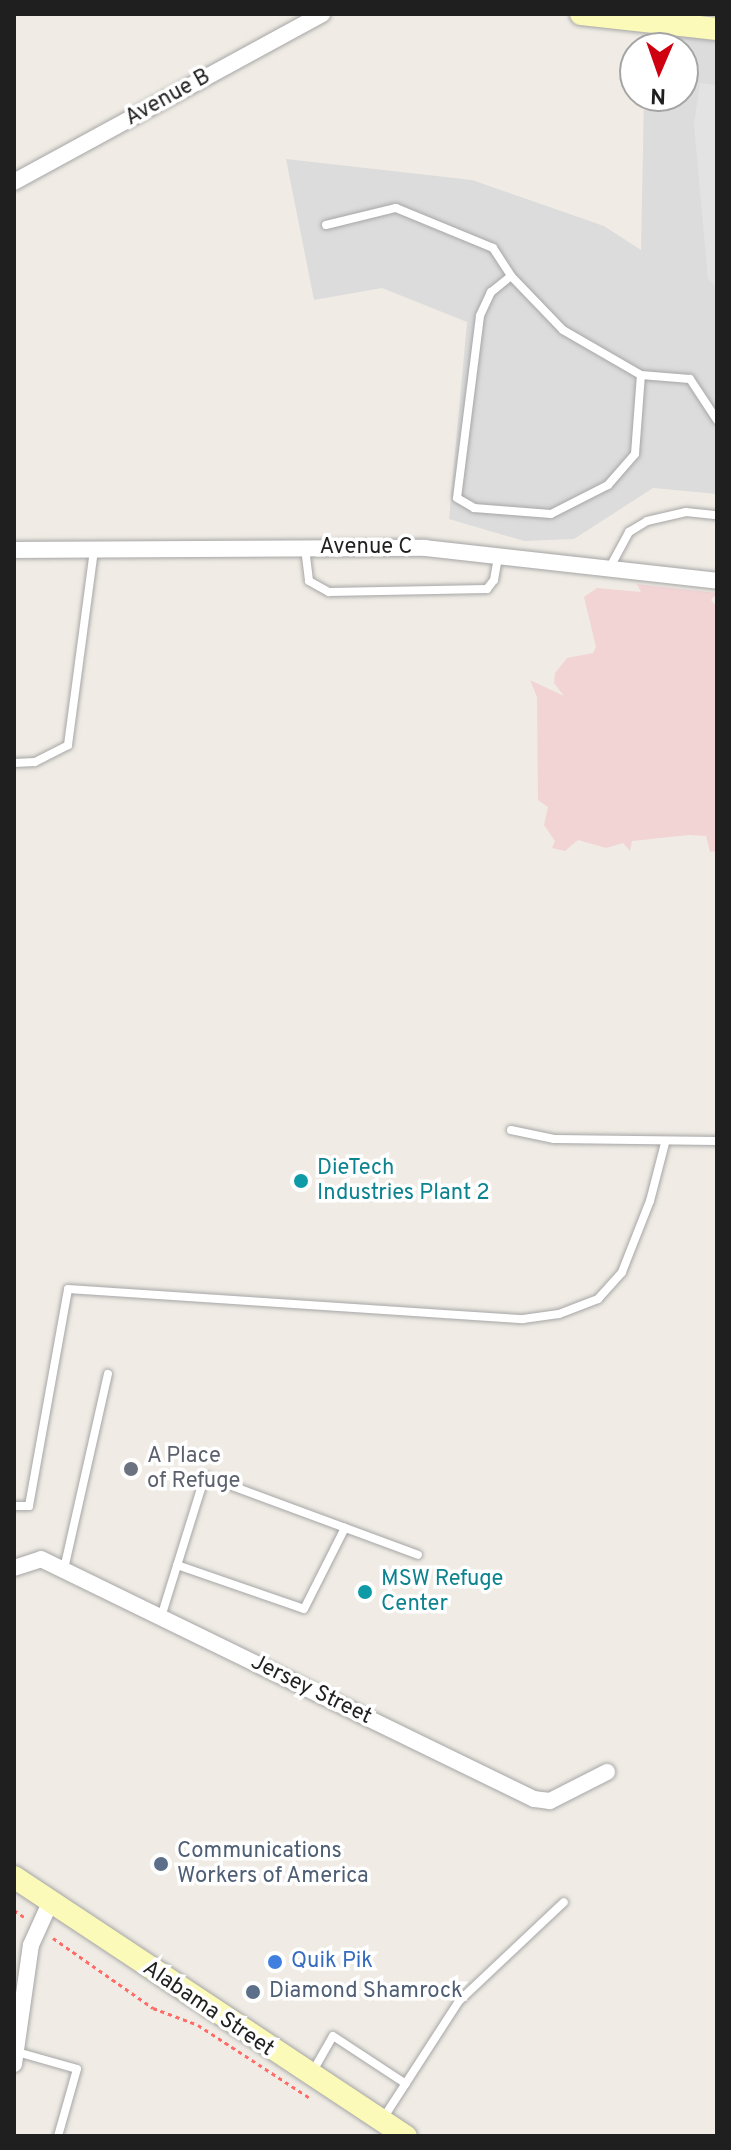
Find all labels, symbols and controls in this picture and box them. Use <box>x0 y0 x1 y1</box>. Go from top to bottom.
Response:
north arrow <box>619 32 699 112</box>
street label: Avenue B <box>121 64 215 132</box>
text: N <box>650 81 667 108</box>
street label: Avenue C <box>320 535 412 561</box>
place label: DieTech Industries Plant 2 <box>317 1155 490 1206</box>
marker: DieTech Industries Plant 2 <box>292 1172 310 1190</box>
place label: A Place of Refuge <box>147 1443 240 1494</box>
marker: A Place of Refuge <box>122 1460 140 1478</box>
place label: MSW Refuge Center <box>381 1566 504 1618</box>
marker: MSW Refuge Center <box>356 1583 374 1601</box>
street label: Jersey Street <box>246 1649 376 1731</box>
place label: Communications Workers of America <box>177 1838 369 1890</box>
marker: Communications Workers of America <box>152 1855 170 1873</box>
place label: Quik Pik <box>291 1949 373 1975</box>
marker: Quik Pik <box>266 1953 284 1971</box>
street label: Alabama Street <box>137 1955 279 2063</box>
place label: Diamond Shamrock <box>269 1979 463 2005</box>
marker: Diamond Shamrock <box>244 1983 262 2001</box>

